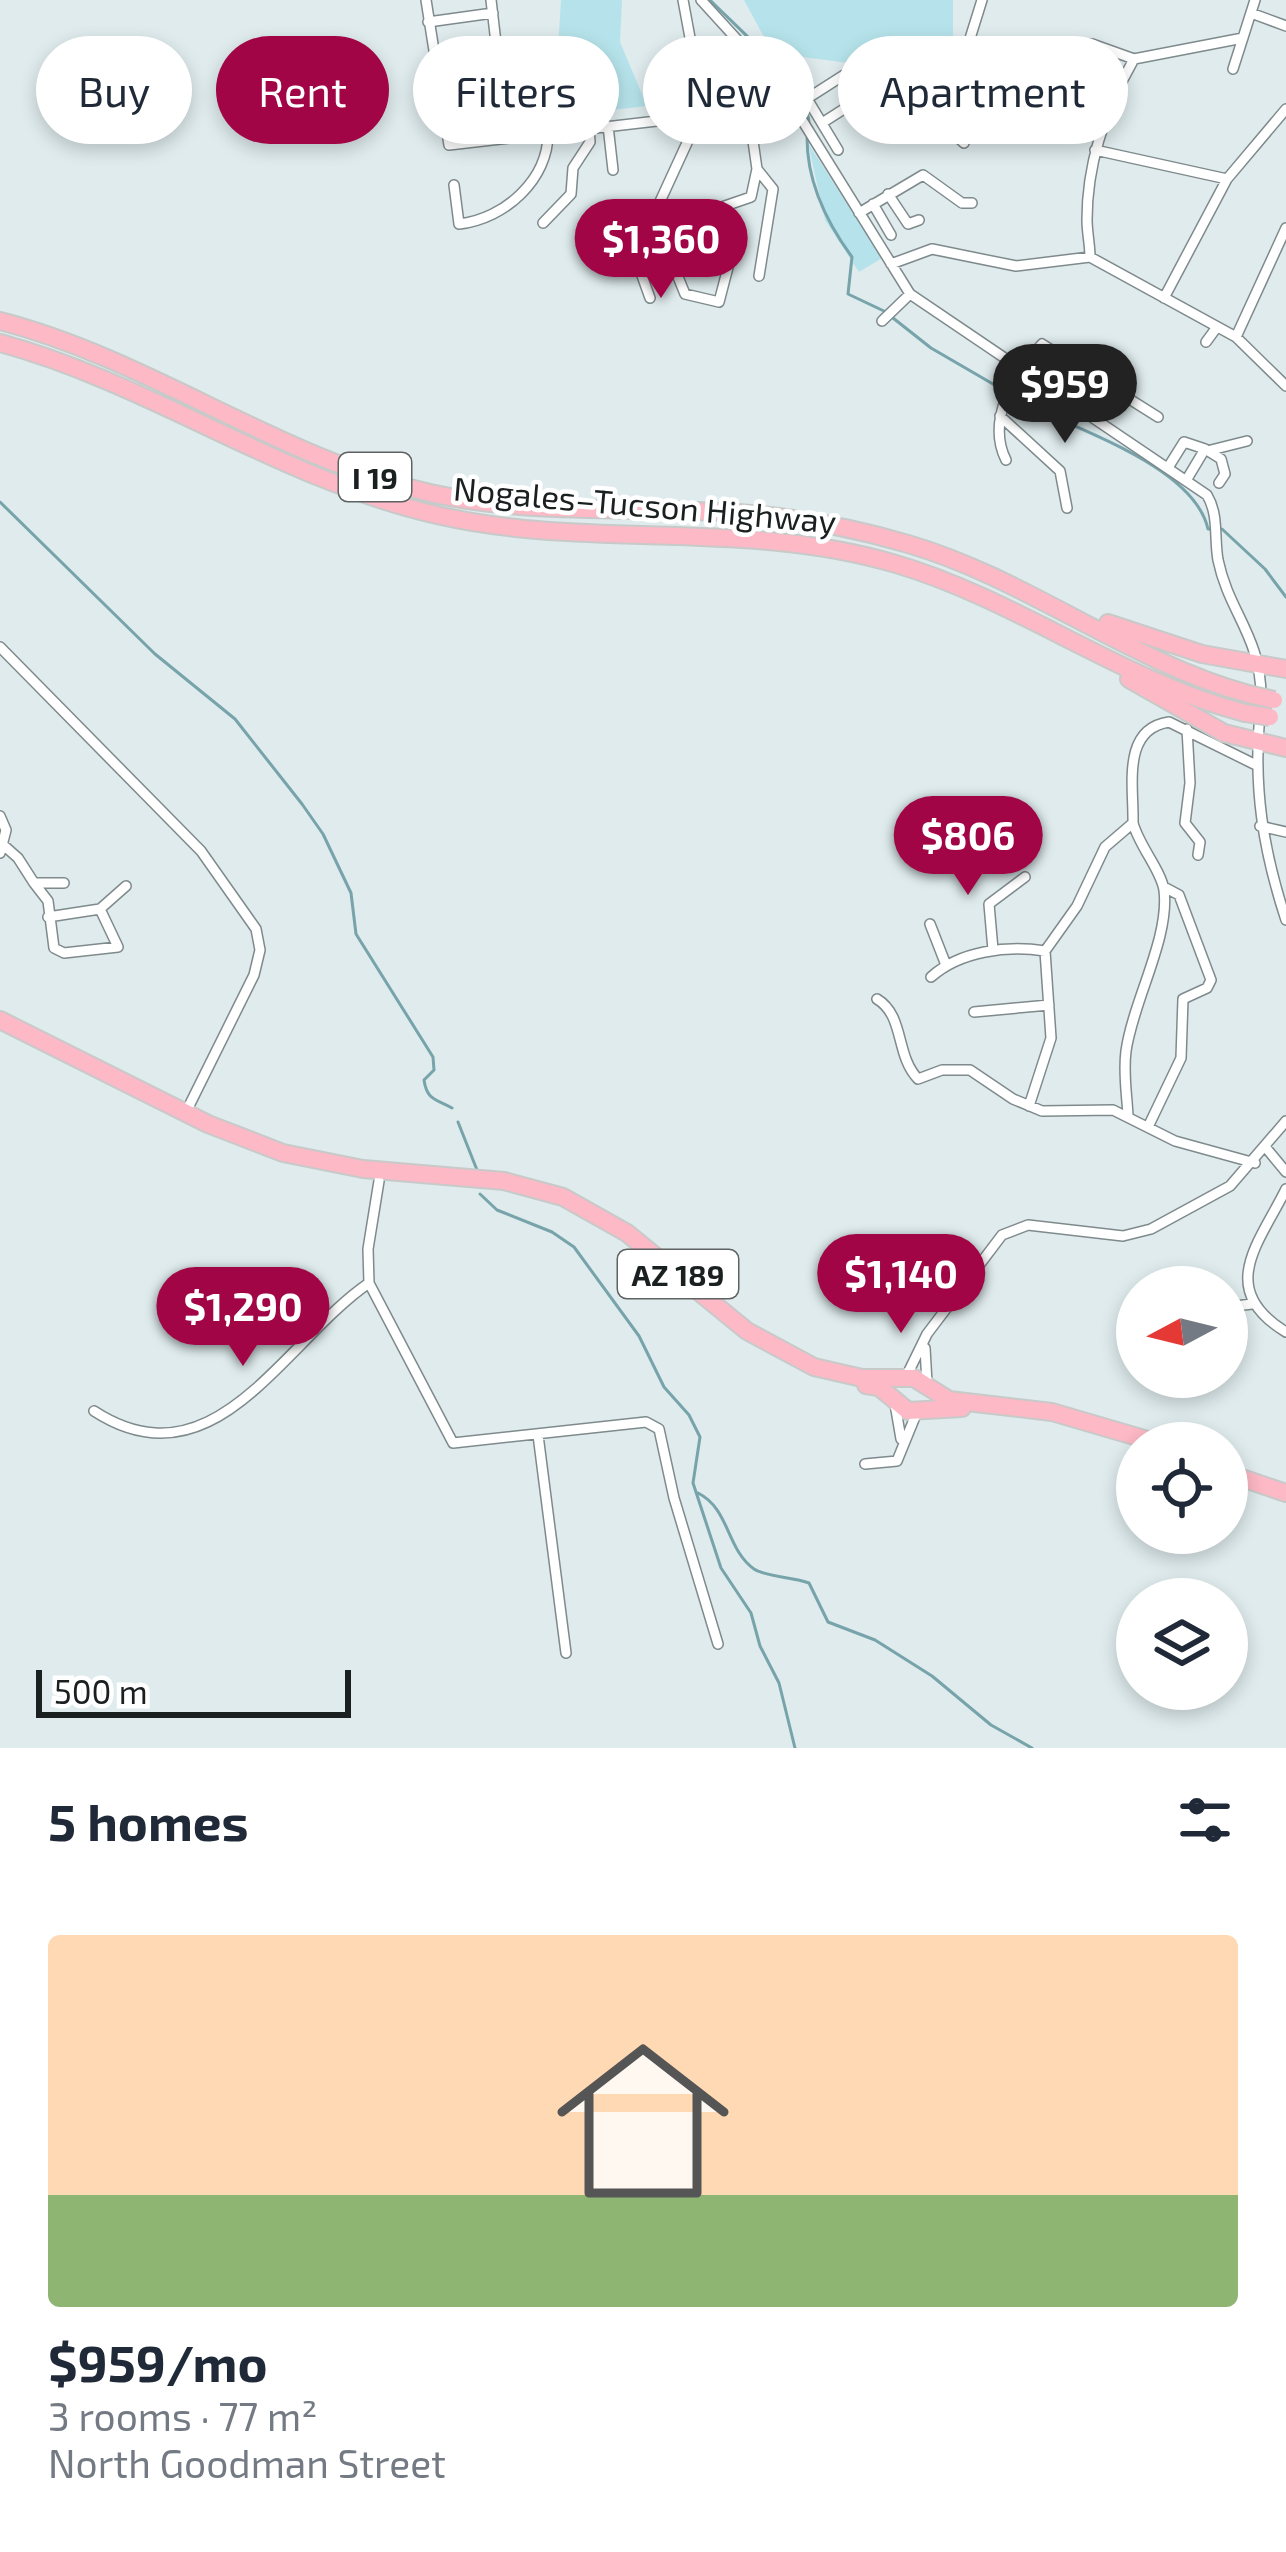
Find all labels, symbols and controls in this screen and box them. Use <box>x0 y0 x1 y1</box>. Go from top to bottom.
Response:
chip: Buy <box>36 36 192 144</box>
chip: Rent <box>216 36 389 144</box>
chip: Filters <box>413 36 619 144</box>
chip: New <box>643 36 814 144</box>
chip: Apartment <box>838 36 1128 144</box>
pin: $1,360 <box>563 199 759 301</box>
text: $1,360 <box>602 214 720 261</box>
pin: $959 <box>994 344 1136 446</box>
text: $959 <box>1020 359 1110 406</box>
road number: I 19 <box>339 453 411 501</box>
street label: Nogales–Tucson Highway <box>452 467 838 541</box>
pin: $806 <box>897 796 1039 898</box>
text: $806 <box>921 811 1015 858</box>
pin: $1,140 <box>803 1234 999 1336</box>
text: $1,140 <box>844 1249 958 1296</box>
road number: AZ 189 <box>618 1250 738 1298</box>
north arrow <box>1116 1266 1248 1398</box>
map controls <box>1116 1266 1248 1710</box>
pin: $1,290 <box>145 1267 341 1369</box>
text: $1,290 <box>183 1282 303 1329</box>
button: locate <box>1116 1422 1248 1554</box>
button: layers <box>1116 1578 1248 1710</box>
scale bar <box>36 1664 351 1717</box>
text: 500 m <box>54 1671 148 1711</box>
icon: filters <box>1172 1787 1238 1853</box>
text: 5 homes <box>48 1790 249 1851</box>
icon: home <box>535 2013 751 2229</box>
text: $959/mo <box>48 2331 267 2392</box>
text: 3 rooms · 77 m² <box>48 2392 317 2439</box>
text: North Goodman Street <box>48 2439 446 2486</box>

